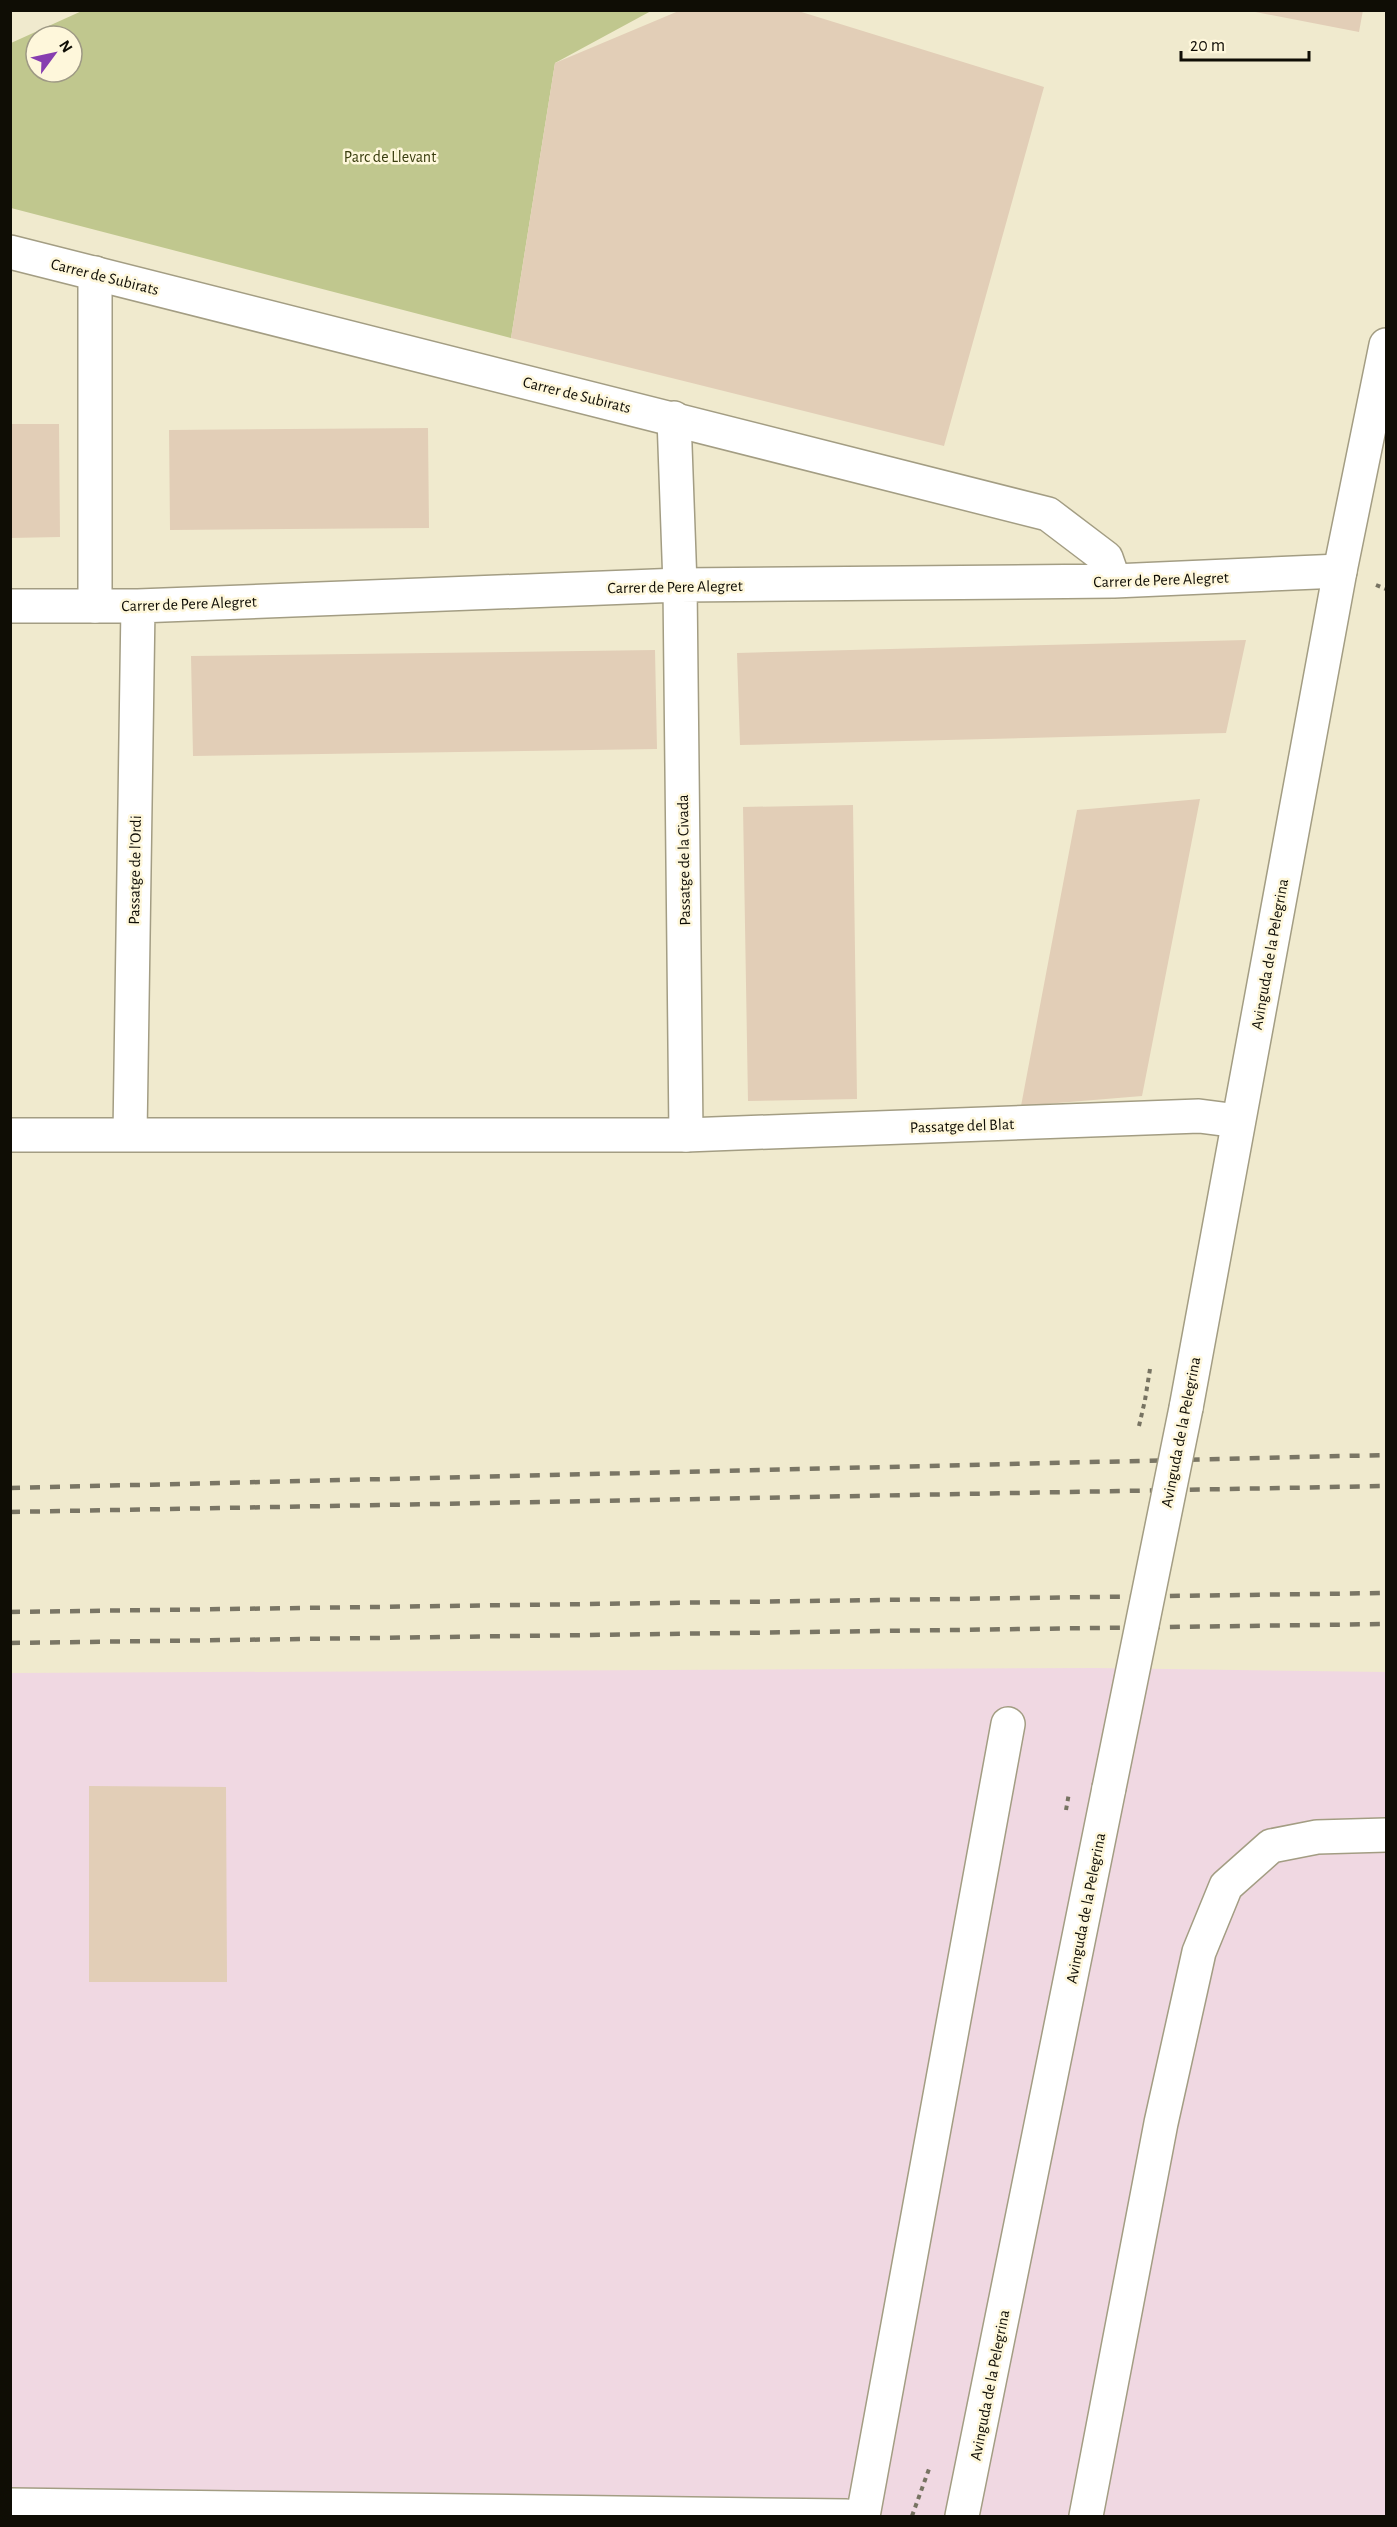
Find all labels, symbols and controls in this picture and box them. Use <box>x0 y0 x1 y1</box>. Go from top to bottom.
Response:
north arrow <box>24 24 84 84</box>
scale bar <box>1181 24 1308 62</box>
text: N <box>56 37 75 55</box>
text: 20 m <box>1190 37 1225 55</box>
park label: Parc de Llevant <box>344 149 436 165</box>
street label: Carrer de Subirats <box>49 256 160 298</box>
street label: Carrer de Subirats <box>521 374 632 416</box>
street label: Carrer de Pere Alegret <box>1093 570 1229 590</box>
street label: Carrer de Pere Alegret <box>607 578 743 596</box>
street label: Carrer de Pere Alegret <box>121 594 257 614</box>
street label: Passatge de la Civada <box>675 794 693 926</box>
street label: Passatge de l'Ordi <box>126 815 144 925</box>
street label: Avinguda de la Pelegrina <box>1249 877 1291 1031</box>
street label: Passatge del Blat <box>910 1116 1014 1136</box>
street label: Avinguda de la Pelegrina <box>1159 1356 1203 1509</box>
street label: Avinguda de la Pelegrina <box>1064 1832 1108 1985</box>
street label: Avinguda de la Pelegrina <box>968 2309 1012 2462</box>

